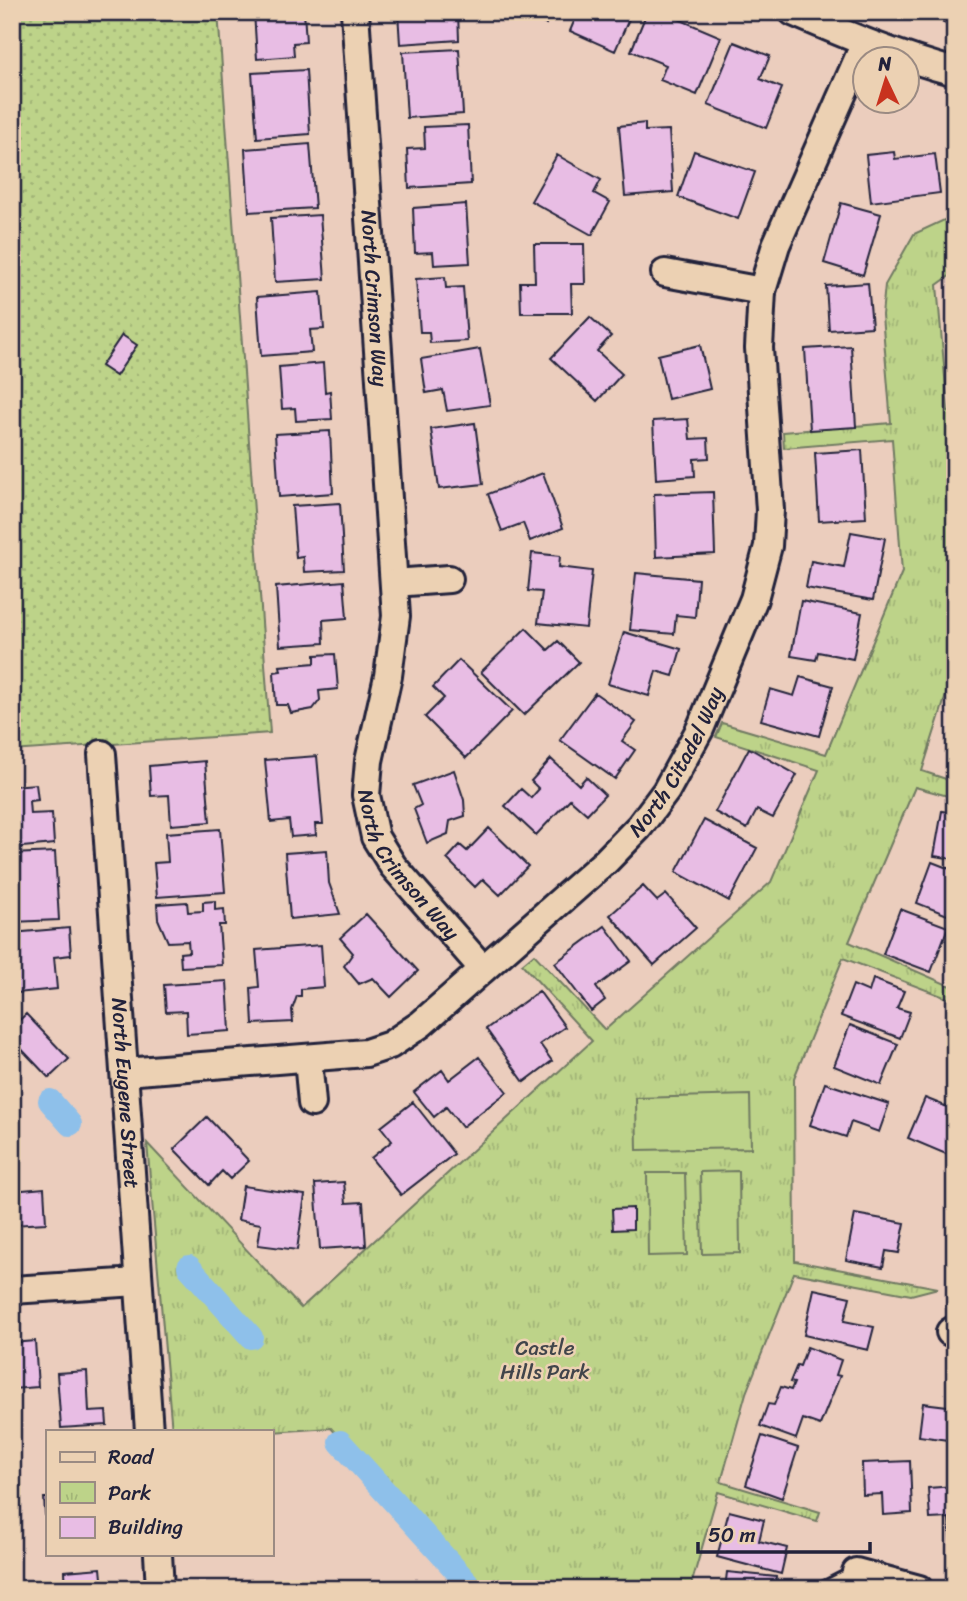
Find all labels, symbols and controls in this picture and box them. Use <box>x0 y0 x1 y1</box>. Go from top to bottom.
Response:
north arrow <box>852 46 922 116</box>
text: N <box>876 47 893 81</box>
street label: North Crimson Way <box>349 209 399 388</box>
street label: North Citadel Way <box>619 681 735 847</box>
street label: North Crimson Way <box>346 786 469 950</box>
street label: North Eugene Street <box>100 997 151 1190</box>
park label: Castle Hills Park <box>500 1329 590 1391</box>
legend <box>46 1430 273 1556</box>
text: Road <box>108 1438 155 1476</box>
text: Park <box>108 1474 151 1512</box>
text: Building <box>108 1508 184 1546</box>
scale bar <box>698 1510 869 1554</box>
text: 50 m <box>708 1516 756 1554</box>

